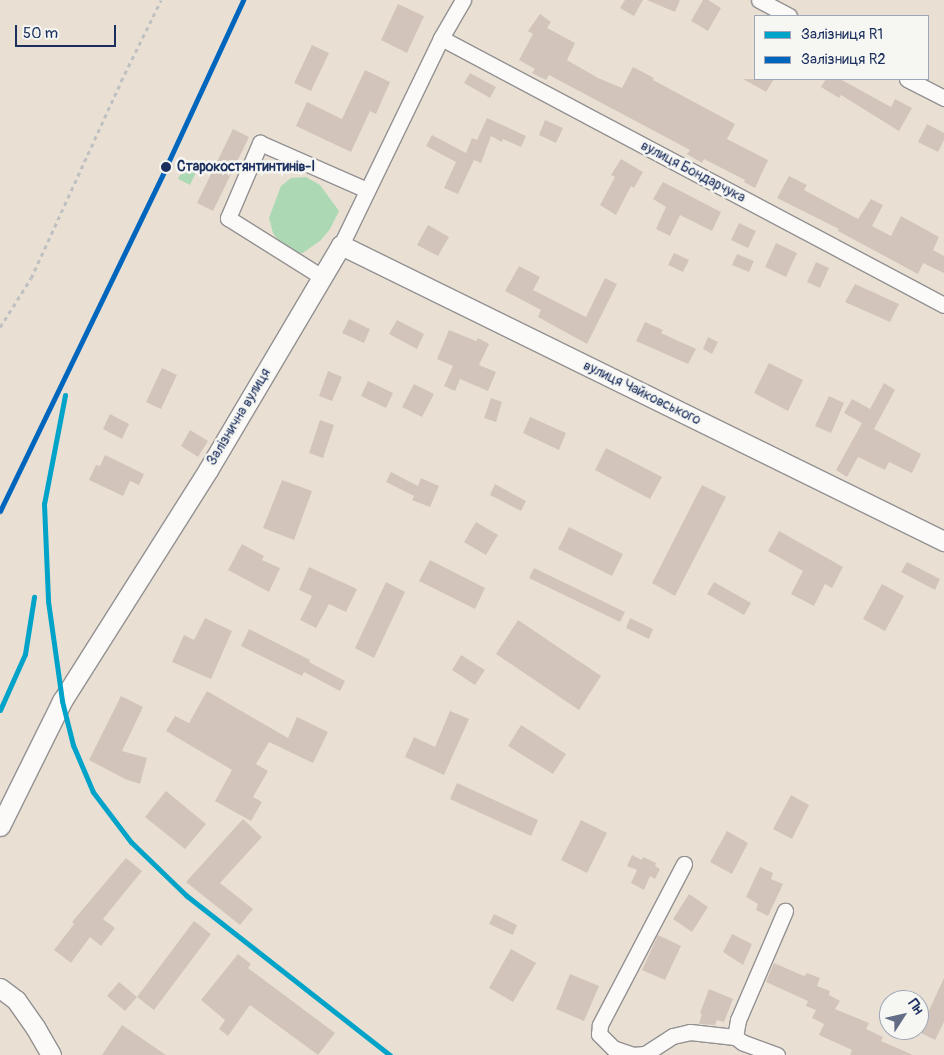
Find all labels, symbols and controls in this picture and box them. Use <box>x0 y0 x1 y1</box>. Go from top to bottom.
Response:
scale bar <box>18 15 119 47</box>
legend <box>754 15 929 80</box>
text: 50 m <box>23 24 58 43</box>
text: Залізниця R1 <box>801 25 883 44</box>
text: Залізниця R2 <box>801 50 886 69</box>
street label: вулиця Бондарчука <box>638 137 748 207</box>
place label: Старокостянтинтинів-І <box>177 159 315 175</box>
marker: Старокостянтинтинів-І <box>159 160 173 174</box>
street label: вулиця Чайковського <box>580 357 704 429</box>
street label: Залізнична вулиця <box>203 365 275 469</box>
north arrow <box>879 990 929 1040</box>
text: Пн <box>904 995 927 1018</box>

